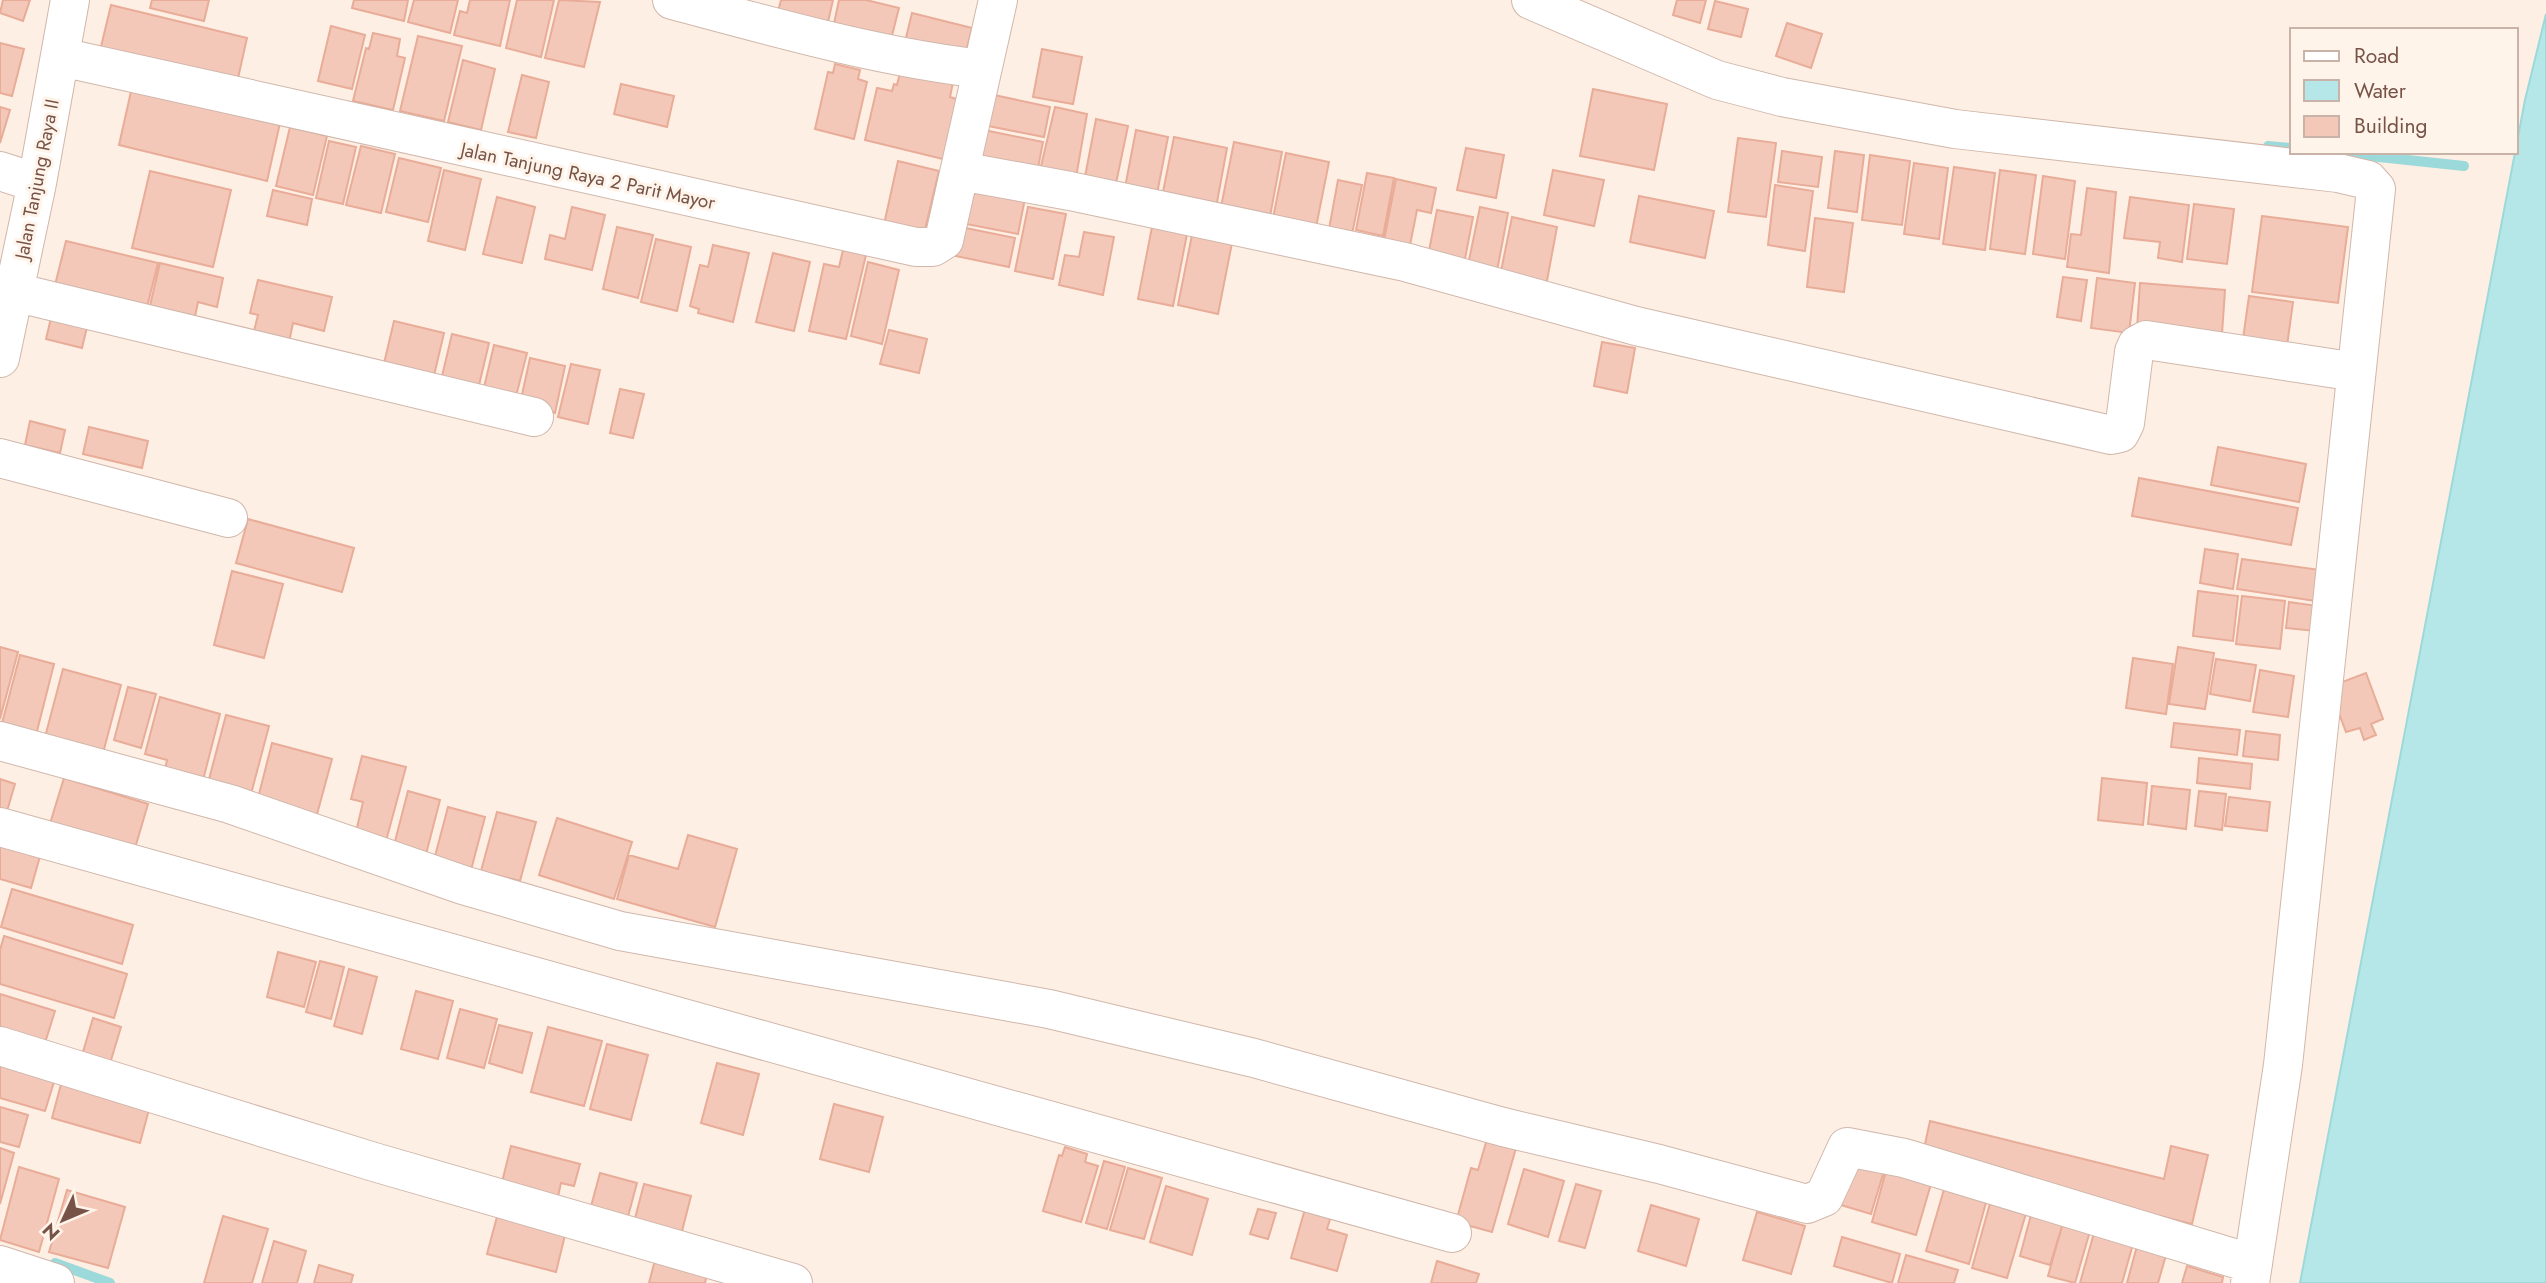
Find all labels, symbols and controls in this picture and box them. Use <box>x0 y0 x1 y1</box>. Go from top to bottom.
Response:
legend <box>2290 28 2518 154</box>
text: Road <box>2354 41 2399 71</box>
text: Water <box>2354 76 2407 106</box>
street label: Jalan Tanjung Raya II <box>8 97 66 264</box>
text: Building <box>2354 111 2427 141</box>
street label: Jalan Tanjung Raya 2 Parit Mayor <box>455 135 718 216</box>
north arrow <box>28 1185 98 1255</box>
text: N <box>36 1217 66 1246</box>

